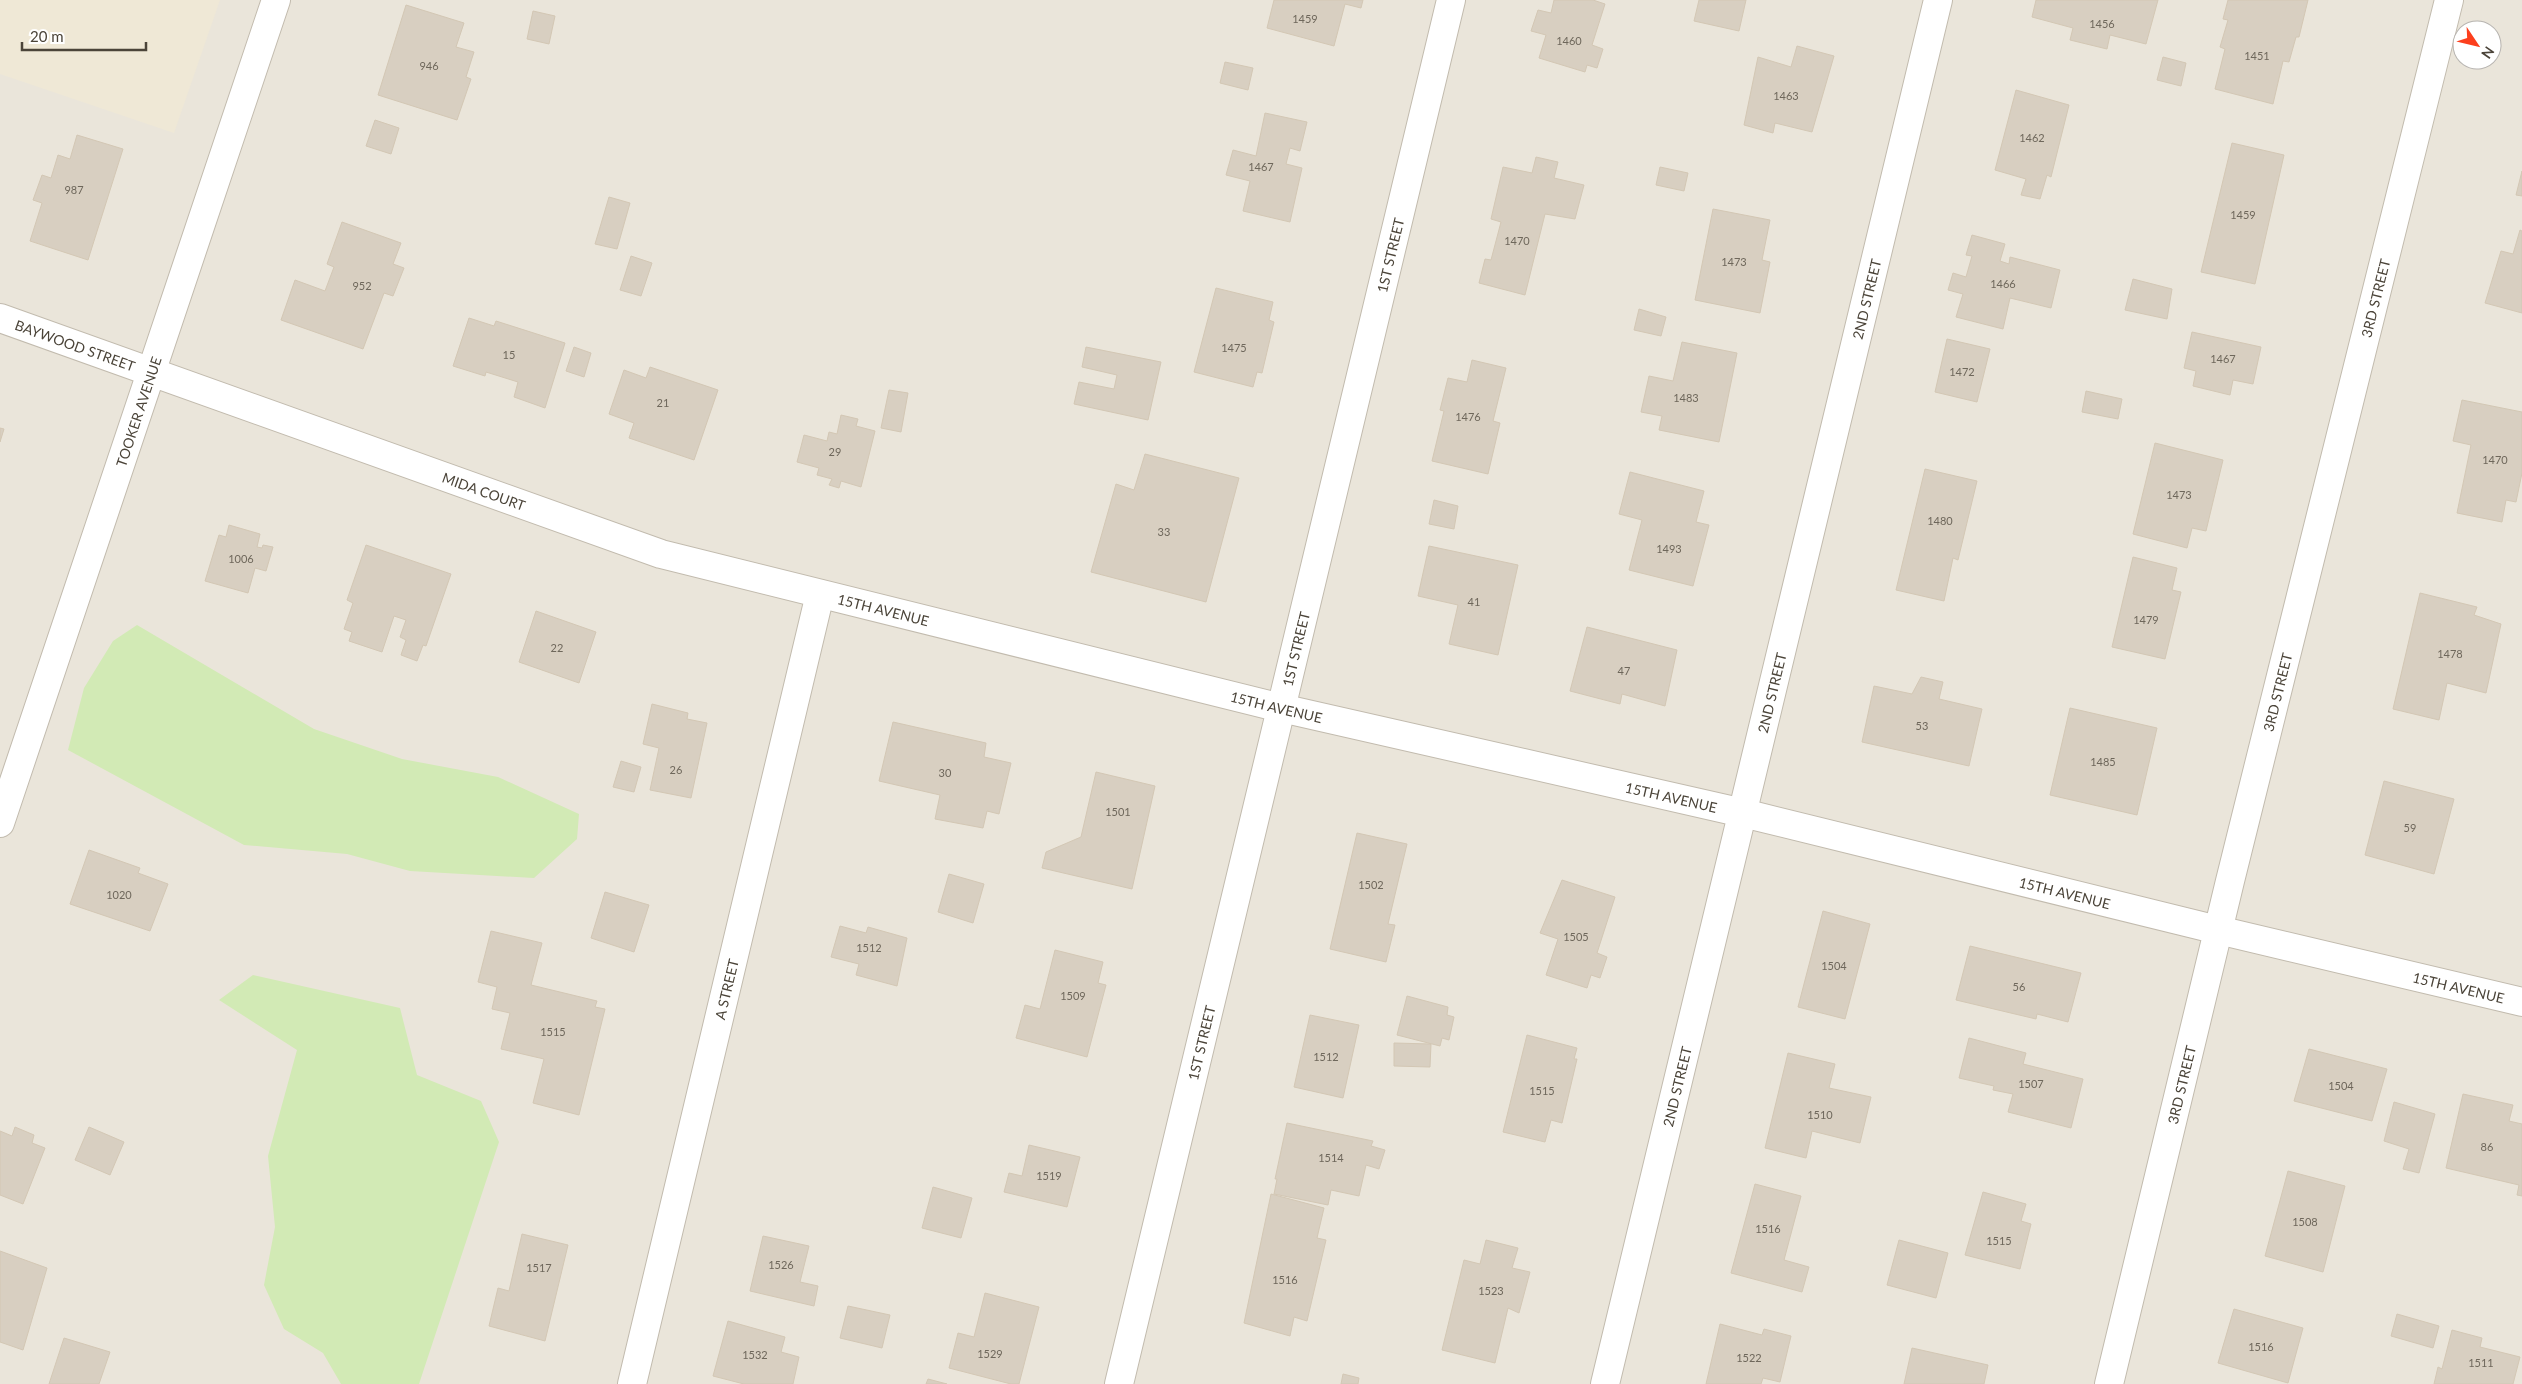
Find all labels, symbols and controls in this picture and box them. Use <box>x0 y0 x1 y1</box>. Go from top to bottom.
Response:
house number: 1459 <box>1292 12 1318 25</box>
house number: 1456 <box>2089 17 2115 30</box>
scale bar <box>22 20 146 52</box>
north arrow <box>2452 20 2502 70</box>
text: 20 m <box>30 27 64 45</box>
house number: 1460 <box>1556 34 1582 47</box>
text: N <box>2478 43 2498 62</box>
house number: 1451 <box>2244 49 2270 62</box>
house number: 946 <box>419 59 439 72</box>
house number: 1463 <box>1773 89 1799 102</box>
house number: 1462 <box>2019 131 2045 144</box>
house number: 1467 <box>1248 160 1274 173</box>
house number: 987 <box>64 183 84 196</box>
house number: 1459 <box>2230 208 2256 221</box>
street label: 1ST STREET <box>1373 215 1407 294</box>
house number: 1470 <box>1504 234 1530 247</box>
house number: 1473 <box>1721 255 1747 268</box>
street label: 2ND STREET <box>1848 256 1884 341</box>
street label: 3RD STREET <box>2357 256 2393 339</box>
house number: 1466 <box>1990 277 2016 290</box>
house number: 952 <box>352 279 372 292</box>
street label: BAYWOOD STREET <box>13 316 138 374</box>
house number: 1475 <box>1221 341 1247 354</box>
house number: 15 <box>503 348 515 361</box>
house number: 1467 <box>2210 352 2236 365</box>
street label: TOOKER AVENUE <box>112 354 164 469</box>
house number: 1472 <box>1949 365 1975 378</box>
house number: 1483 <box>1673 391 1699 404</box>
house number: 21 <box>657 396 669 409</box>
house number: 1476 <box>1455 410 1481 423</box>
house number: 29 <box>829 445 841 458</box>
house number: 1470 <box>2482 453 2508 466</box>
street label: MIDA COURT <box>440 468 529 514</box>
house number: 1473 <box>2166 488 2192 501</box>
house number: 1480 <box>1927 514 1953 527</box>
house number: 33 <box>1158 525 1170 538</box>
house number: 1493 <box>1656 542 1682 555</box>
house number: 1006 <box>228 552 254 565</box>
street label: 15TH AVENUE <box>836 590 931 629</box>
house number: 41 <box>1468 595 1480 608</box>
street label: 1ST STREET <box>1278 609 1313 688</box>
house number: 1479 <box>2133 613 2159 626</box>
house number: 22 <box>551 641 563 654</box>
house number: 1478 <box>2437 647 2463 660</box>
street label: 2ND STREET <box>1753 650 1789 735</box>
street label: 3RD STREET <box>2259 650 2295 733</box>
house number: 47 <box>1618 664 1630 677</box>
street label: 15TH AVENUE <box>1229 687 1324 726</box>
house number: 53 <box>1916 719 1928 732</box>
house number: 1485 <box>2090 755 2116 768</box>
house number: 26 <box>670 763 682 776</box>
house number: 30 <box>939 766 952 779</box>
street label: 15TH AVENUE <box>1624 778 1719 815</box>
house number: 1501 <box>1105 805 1131 818</box>
house number: 59 <box>2404 821 2416 834</box>
street label: 15TH AVENUE <box>2017 873 2112 912</box>
house number: 1502 <box>1358 878 1384 891</box>
house number: 1020 <box>106 888 132 901</box>
house number: 1505 <box>1563 930 1589 943</box>
house number: 1512 <box>856 941 882 954</box>
street label: A STREET <box>711 956 742 1021</box>
house number: 1504 <box>1821 959 1847 972</box>
street label: 15TH AVENUE <box>2411 968 2506 1006</box>
house number: 56 <box>2013 980 2025 993</box>
house number: 1509 <box>1060 989 1086 1002</box>
street label: 1ST STREET <box>1184 1003 1218 1082</box>
house number: 1515 <box>540 1025 566 1038</box>
street label: 3RD STREET <box>2163 1043 2199 1126</box>
street label: 2ND STREET <box>1659 1044 1695 1128</box>
house number: 1512 <box>1313 1050 1339 1063</box>
house number: 1507 <box>2018 1077 2044 1090</box>
house number: 1504 <box>2328 1079 2354 1092</box>
house number: 1515 <box>1529 1084 1555 1097</box>
house number: 1510 <box>1807 1108 1833 1121</box>
house number: 86 <box>2481 1140 2493 1153</box>
house number: 1514 <box>1318 1151 1344 1164</box>
house number: 1519 <box>1036 1169 1062 1182</box>
house number: 1508 <box>2292 1215 2318 1228</box>
house number: 1516 <box>1755 1222 1781 1235</box>
house number: 1515 <box>1986 1234 2012 1247</box>
house number: 1526 <box>768 1258 794 1271</box>
house number: 1517 <box>526 1261 552 1274</box>
house number: 1516 <box>1272 1273 1298 1286</box>
house number: 1523 <box>1478 1284 1504 1297</box>
house number: 1516 <box>2248 1340 2274 1353</box>
house number: 1529 <box>977 1347 1003 1360</box>
house number: 1532 <box>742 1348 768 1361</box>
house number: 1522 <box>1736 1351 1762 1364</box>
house number: 1511 <box>2468 1356 2494 1369</box>

